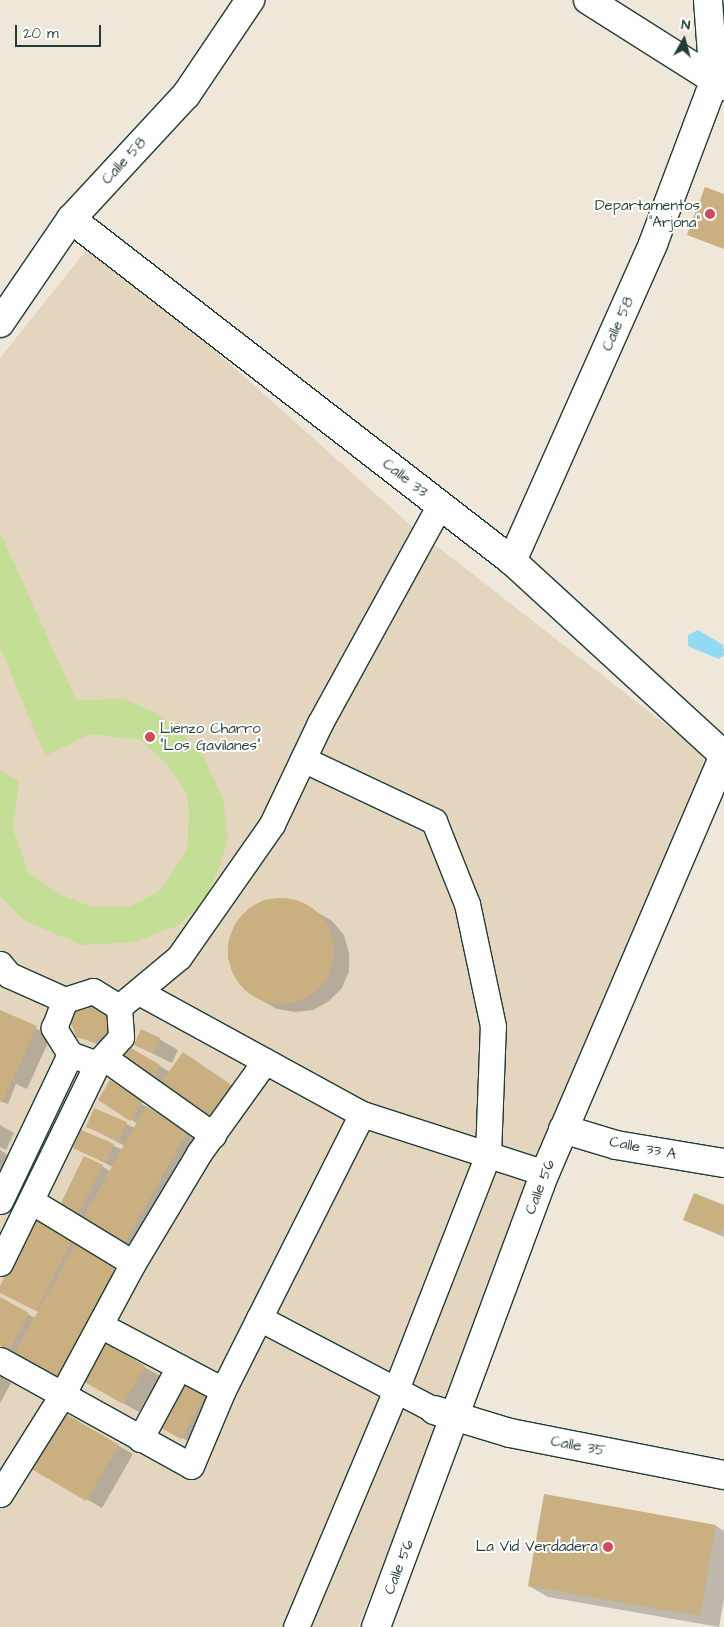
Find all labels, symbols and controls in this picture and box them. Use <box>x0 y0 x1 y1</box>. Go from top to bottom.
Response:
scale bar <box>18 15 104 47</box>
north arrow <box>659 15 709 65</box>
text: N <box>680 15 691 36</box>
text: 20 m <box>23 23 59 44</box>
street label: Calle 58 <box>98 134 150 188</box>
place label: Departamentos "Arjona" <box>595 196 700 231</box>
marker: Departamentos "Arjona" <box>704 208 716 220</box>
street label: Calle 58 <box>598 294 638 354</box>
street label: Calle 33 <box>379 455 431 501</box>
place label: Lienzo Charro "Los Gavilanes" <box>160 719 261 754</box>
marker: Lienzo Charro "Los Gavilanes" <box>144 731 156 743</box>
street label: Calle 33 A <box>608 1133 678 1163</box>
street label: Calle 56 <box>521 1157 559 1217</box>
street label: Calle 35 <box>549 1432 607 1460</box>
street label: Calle 56 <box>380 1537 418 1597</box>
place label: La Vid Verdadera <box>476 1538 598 1556</box>
marker: La Vid Verdadera <box>602 1541 614 1553</box>

